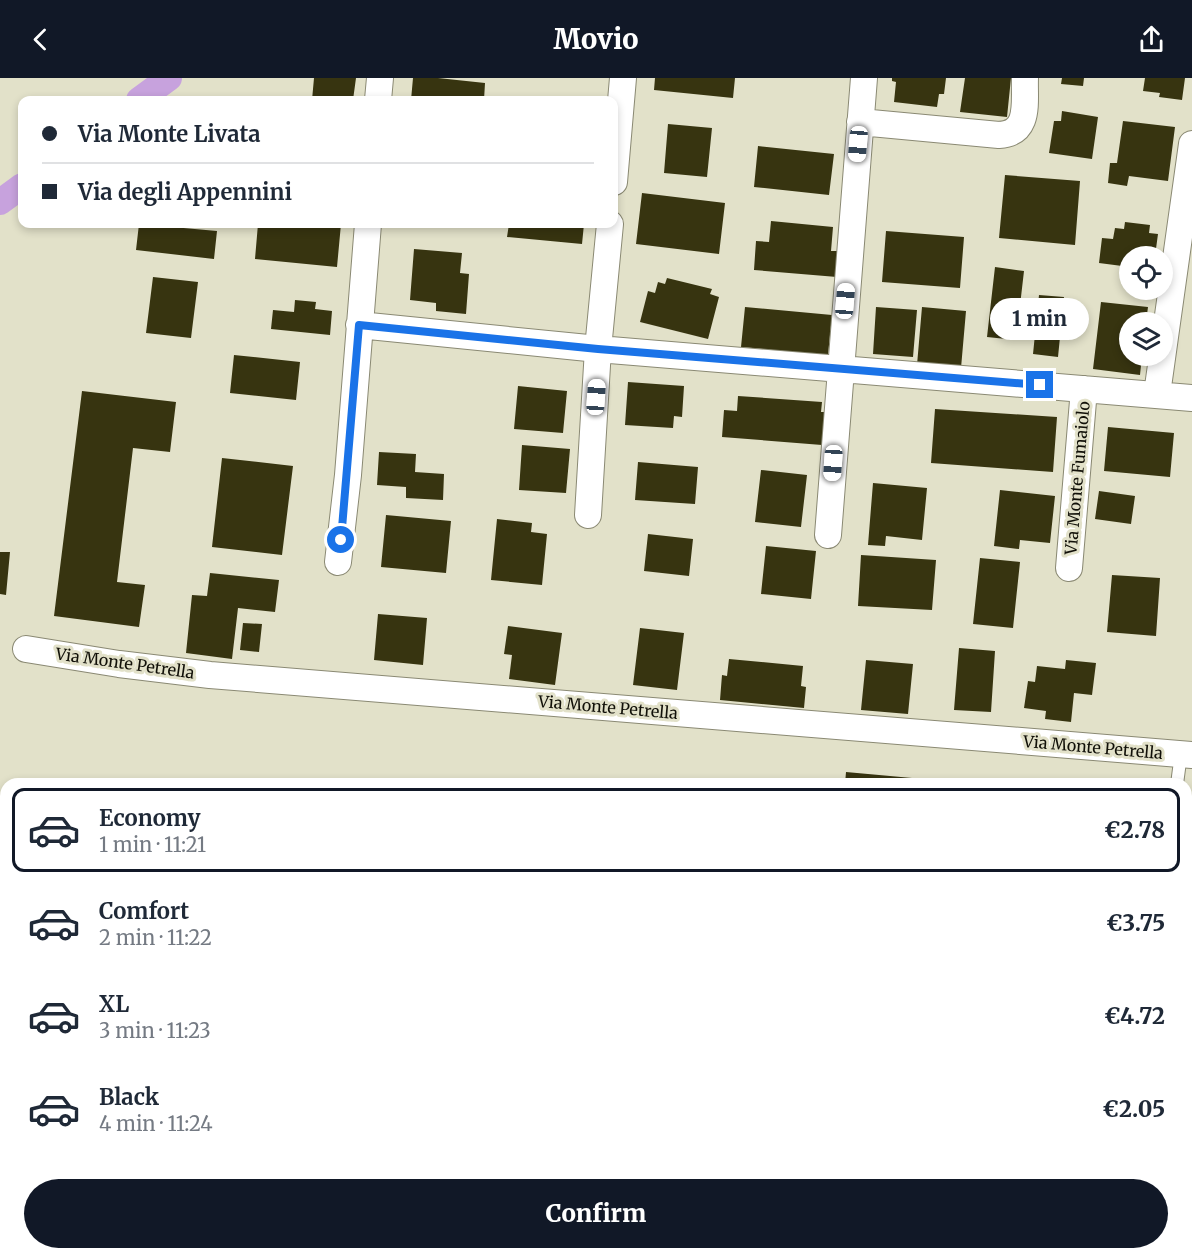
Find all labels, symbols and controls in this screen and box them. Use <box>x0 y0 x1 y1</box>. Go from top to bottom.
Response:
text: Movio <box>553 22 639 56</box>
icon: back <box>24 23 57 56</box>
icon: share <box>1135 23 1168 56</box>
text: Via Monte Livata <box>78 120 261 148</box>
car <box>847 125 869 163</box>
text: Via degli Appennini <box>78 178 292 206</box>
map controls <box>1119 246 1173 366</box>
button: locate <box>1119 246 1173 300</box>
car <box>834 282 856 320</box>
callout: 1 min <box>990 298 1090 340</box>
text: 1 min <box>1012 306 1067 331</box>
button: layers <box>1119 312 1173 366</box>
route end <box>1026 371 1053 398</box>
car <box>586 378 606 416</box>
street label: Via Monte Fumaiolo <box>1060 400 1094 557</box>
car <box>823 444 843 482</box>
route start <box>327 526 354 553</box>
street label: Via Monte Petrella <box>53 643 196 683</box>
street label: Via Monte Petrella <box>536 691 679 723</box>
street label: Via Monte Petrella <box>1021 731 1164 763</box>
icon: car <box>27 803 81 857</box>
text: Economy <box>99 804 200 832</box>
text: €2.78 <box>1104 816 1165 844</box>
text: 1 min · 11:21 <box>99 832 206 857</box>
icon: car <box>27 896 81 950</box>
text: Comfort <box>99 897 189 925</box>
text: €3.75 <box>1106 909 1165 937</box>
text: 2 min · 11:22 <box>99 925 212 950</box>
icon: car <box>27 989 81 1043</box>
text: XL <box>99 990 129 1018</box>
text: €4.72 <box>1104 1002 1165 1030</box>
text: 3 min · 11:23 <box>99 1018 211 1043</box>
icon: car <box>27 1082 81 1136</box>
text: Black <box>99 1083 159 1111</box>
text: €2.05 <box>1102 1095 1165 1123</box>
text: 4 min · 11:24 <box>99 1111 213 1136</box>
button: Confirm <box>24 1179 1168 1248</box>

